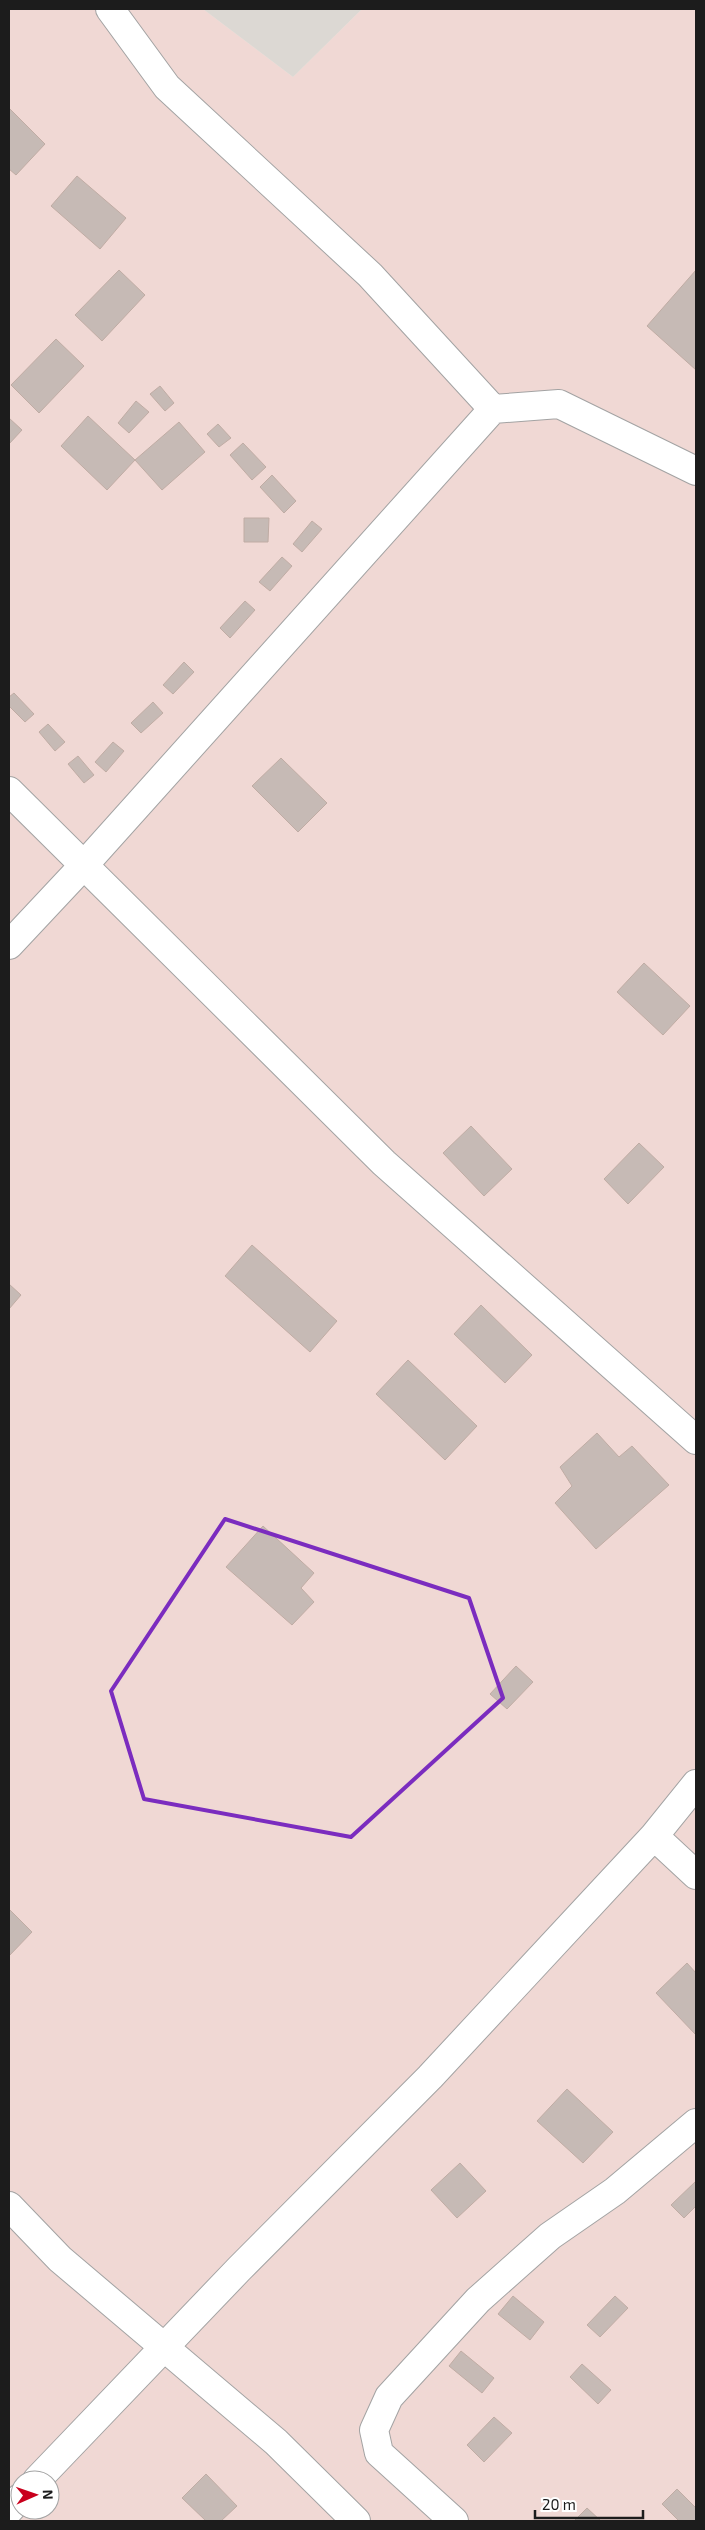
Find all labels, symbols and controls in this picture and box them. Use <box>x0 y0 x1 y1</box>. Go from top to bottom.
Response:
north arrow <box>10 2470 60 2520</box>
scale bar <box>535 2488 642 2520</box>
text: N <box>40 2489 57 2500</box>
text: 20 m <box>542 2495 576 2513</box>

